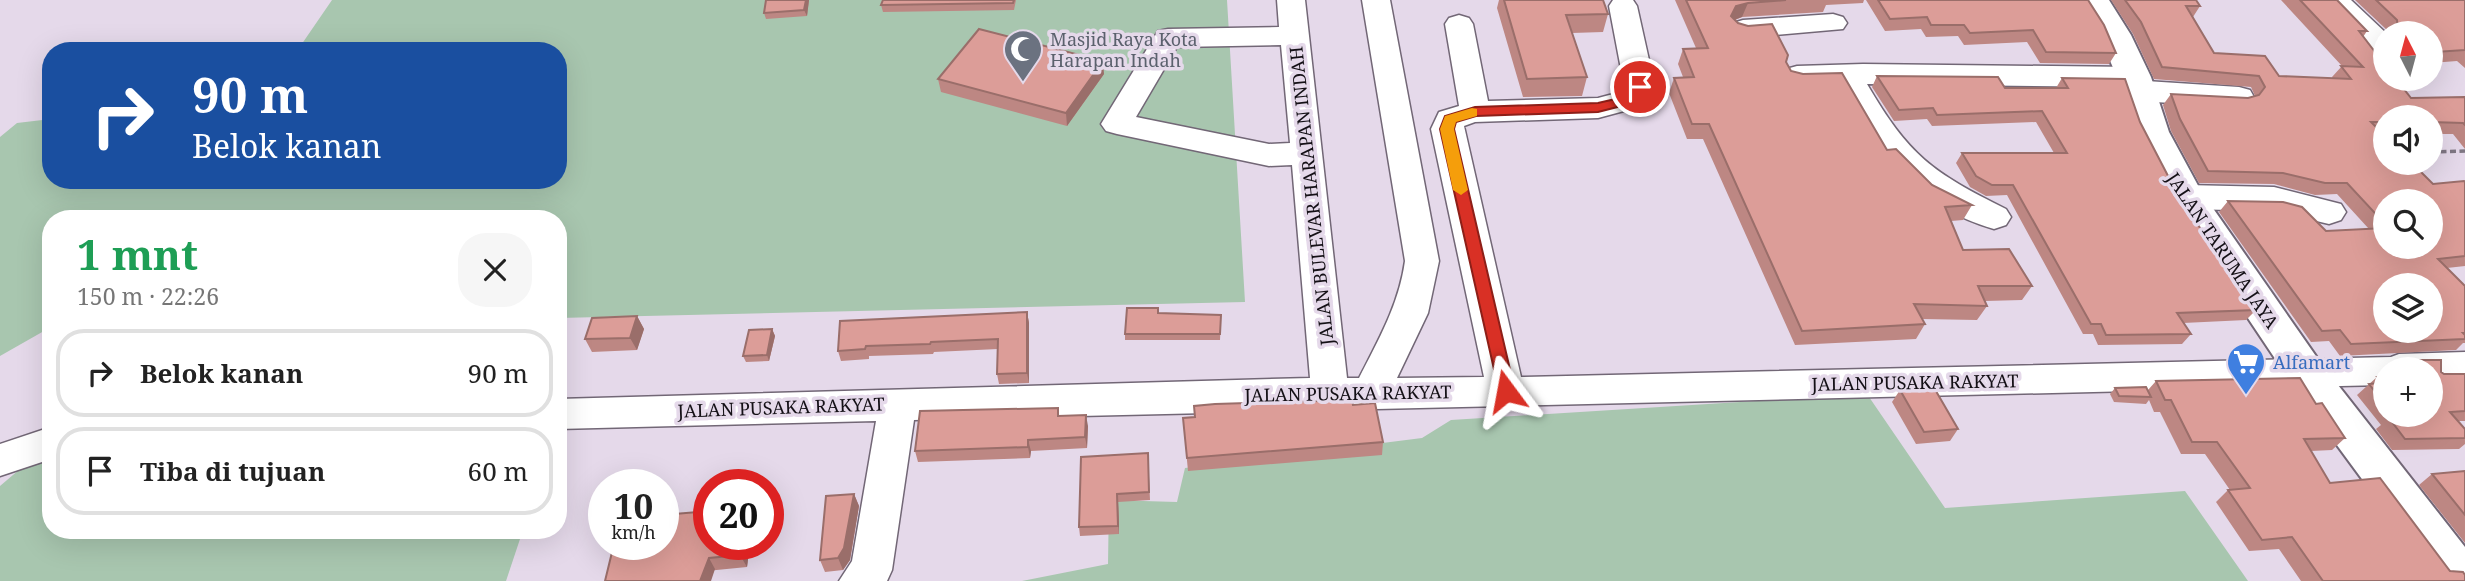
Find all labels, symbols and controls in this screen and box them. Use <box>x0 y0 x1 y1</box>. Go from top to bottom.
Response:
north arrow <box>2373 21 2443 91</box>
map controls <box>2373 21 2443 427</box>
place label: Masjid Raya Kota Harapan Indah <box>1050 27 1198 72</box>
mosque icon: Masjid Raya Kota Harapan Indah <box>1002 28 1044 83</box>
street label: JALAN BULEVAR HARAPAN INDAH <box>1283 45 1339 348</box>
pin <box>1610 57 1670 117</box>
text: 90 m <box>192 61 308 127</box>
icon: arrive <box>1621 68 1659 106</box>
icon: right <box>77 70 168 161</box>
button: sound <box>2373 105 2443 175</box>
text: Belok kanan <box>192 124 382 167</box>
street label: JALAN TARUMA JAYA <box>2161 166 2284 333</box>
button: search <box>2373 189 2443 259</box>
text: 1 mnt <box>77 225 198 282</box>
button: close <box>458 233 532 307</box>
button: layers <box>2373 273 2443 343</box>
text: 150 m · 22:26 <box>77 280 219 312</box>
supermarket icon: Alfamart <box>2225 341 2267 396</box>
place label: Alfamart <box>2273 350 2350 374</box>
icon: right <box>81 354 119 392</box>
position arrow <box>1469 354 1543 428</box>
text: Belok kanan <box>140 355 303 391</box>
text: 90 m <box>468 355 528 391</box>
button: + <box>2373 357 2443 427</box>
street label: JALAN PUSAKA RAKYAT <box>1810 368 2019 396</box>
street label: JALAN PUSAKA RAKYAT <box>1243 379 1452 407</box>
street label: JALAN PUSAKA RAKYAT <box>676 391 885 423</box>
icon: arrive <box>81 452 119 490</box>
text: Tiba di tujuan <box>140 453 325 489</box>
text: 60 m <box>468 453 528 489</box>
speed limit sign: 20 <box>693 469 784 560</box>
text: 10 <box>614 482 653 529</box>
text: km/h <box>611 520 656 544</box>

